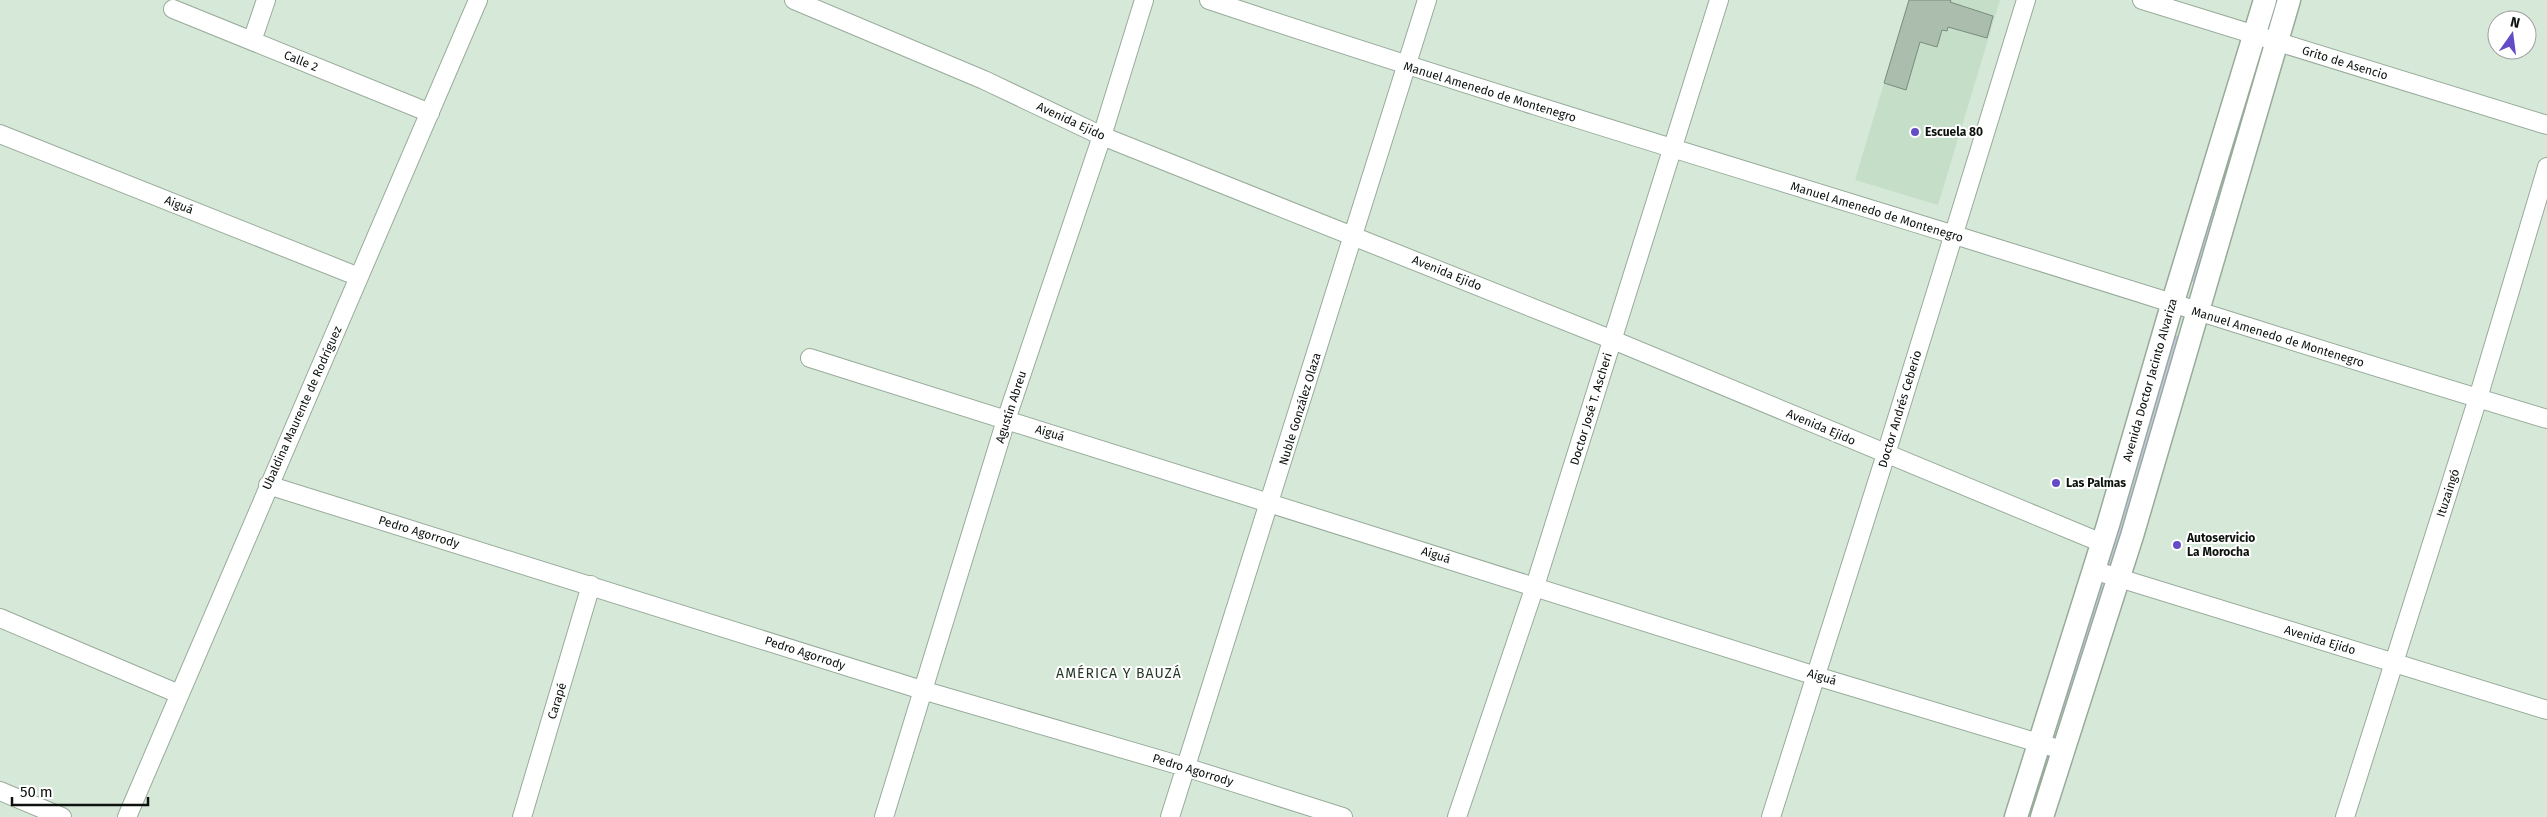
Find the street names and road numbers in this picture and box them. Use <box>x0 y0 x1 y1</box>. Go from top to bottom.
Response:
street label: Grito de Asencio <box>2300 43 2390 83</box>
street label: Calle 2 <box>282 48 320 74</box>
street label: Manuel Amenedo de Montenegro <box>1402 59 1578 125</box>
street label: Avenida Ejido <box>1035 99 1107 143</box>
street label: Manuel Amenedo de Montenegro <box>1789 179 1965 245</box>
street label: Aiguá <box>163 193 195 217</box>
street label: Avenida Ejido <box>1410 253 1484 293</box>
street label: Avenida Doctor Jacinto Alvariza <box>2120 297 2180 463</box>
street label: Manuel Amenedo de Montenegro <box>2190 304 2366 370</box>
street label: Ubaldina Maurente de Rodríguez <box>259 324 345 492</box>
street label: Doctor Andrés Ceberio <box>1875 349 1925 469</box>
street label: Nuble González Olaza <box>1276 351 1324 467</box>
street label: Doctor José T. Ascheri <box>1567 351 1615 467</box>
street label: Agustín Abreu <box>993 369 1029 445</box>
street label: Avenida Ejido <box>1784 406 1858 448</box>
street label: Aiguá <box>1034 422 1066 444</box>
street label: Ituzaingó <box>2434 467 2462 519</box>
street label: Pedro Agorrody <box>377 513 461 551</box>
street label: Aiguá <box>1420 544 1452 566</box>
street label: Avenida Ejido <box>2283 622 2357 658</box>
street label: Pedro Agorrody <box>763 633 847 673</box>
street label: Aiguá <box>1806 666 1838 688</box>
street label: Carapé <box>545 681 569 721</box>
street label: Pedro Agorrody <box>1151 751 1235 789</box>

